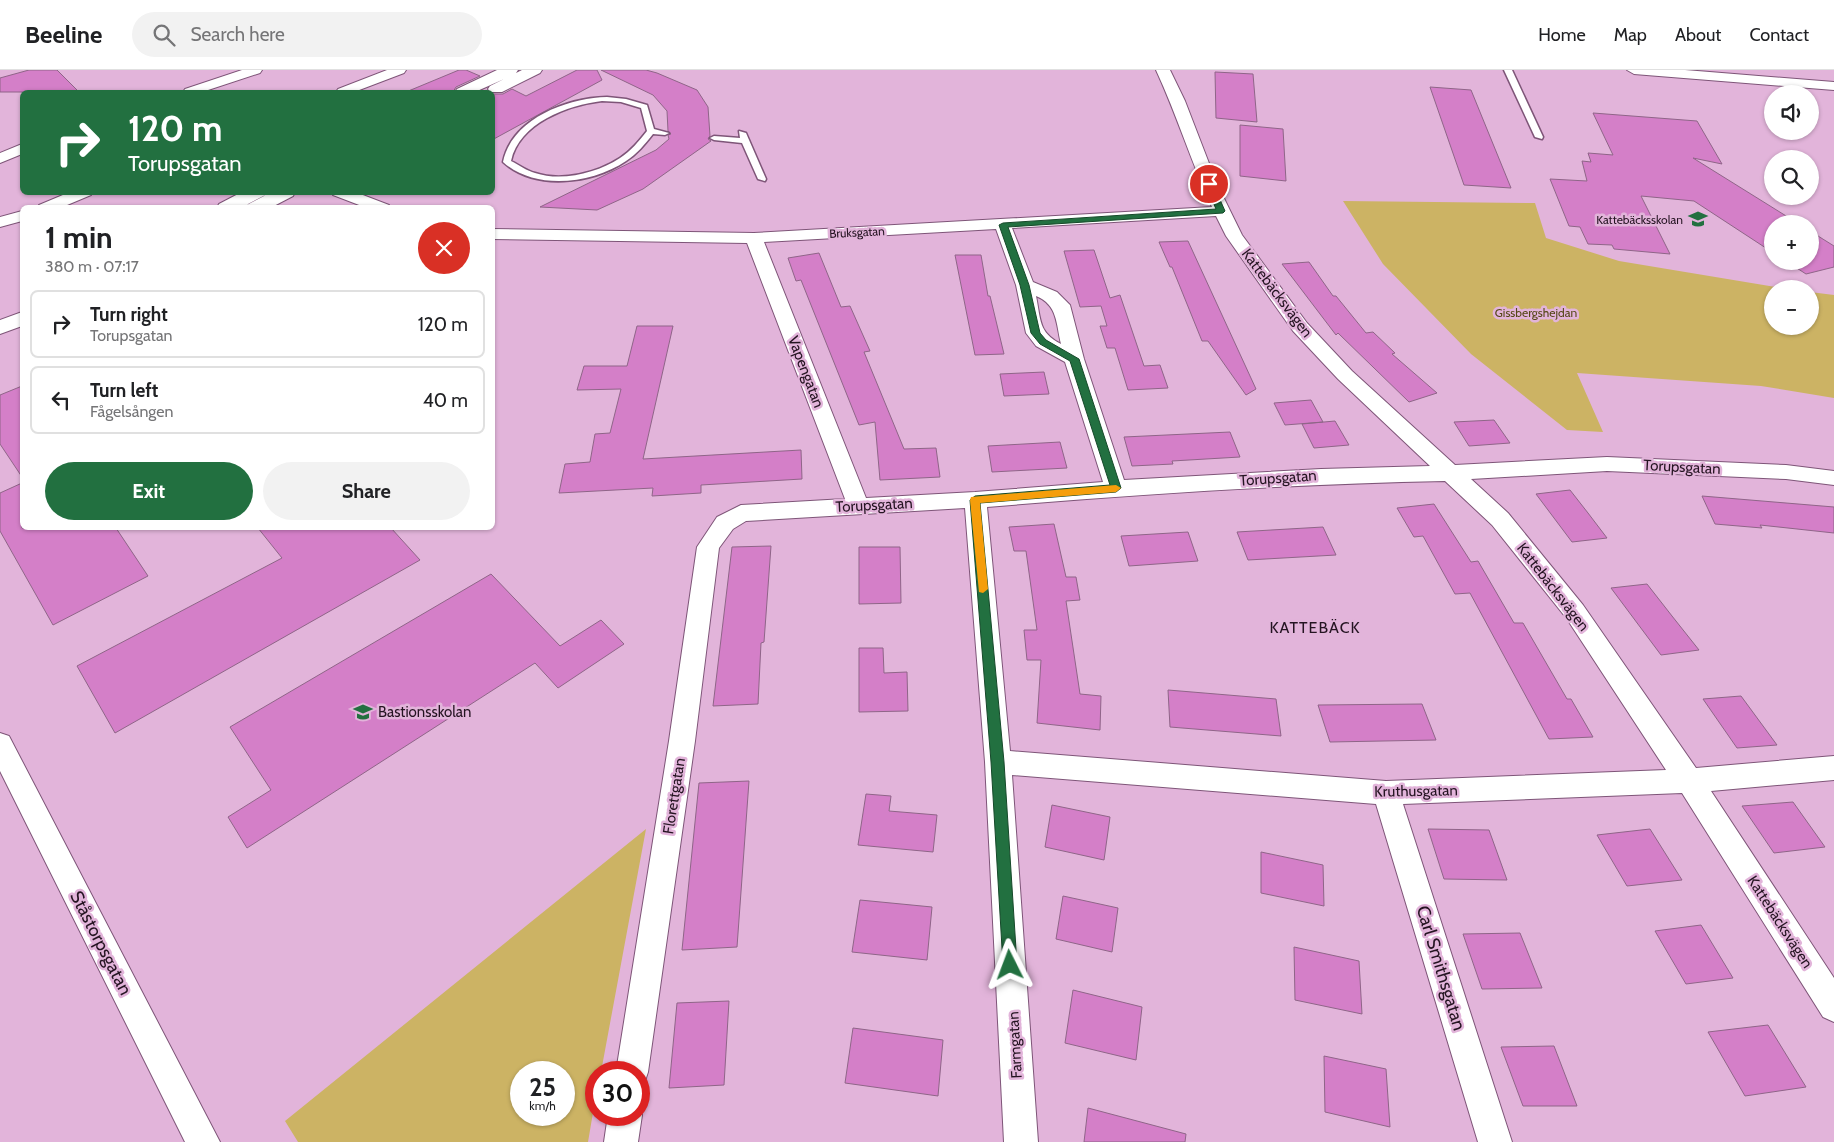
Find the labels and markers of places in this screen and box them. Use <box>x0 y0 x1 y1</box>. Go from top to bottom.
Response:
pin <box>1188 163 1230 205</box>
school or university icon: Kattebäcksskolan <box>1687 208 1709 230</box>
place label: Kattebäcksskolan <box>1596 212 1683 227</box>
school or university icon: Bastionsskolan <box>352 701 374 723</box>
place label: Bastionsskolan <box>378 703 471 721</box>

